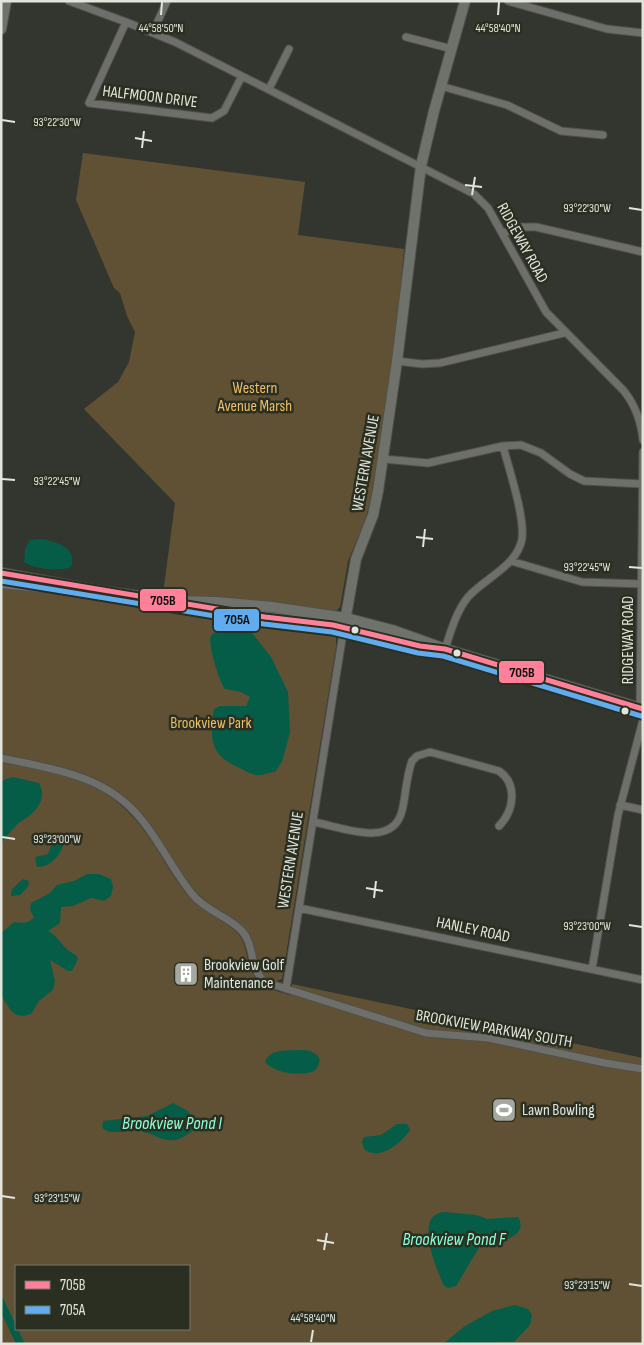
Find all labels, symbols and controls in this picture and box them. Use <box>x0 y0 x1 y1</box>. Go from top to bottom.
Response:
text: 44°58'50"N <box>139 21 183 36</box>
text: 44°58'40"N <box>475 21 521 36</box>
street label: HALFMOON DRIVE <box>101 82 199 112</box>
text: 93°22'30"W <box>33 115 81 130</box>
street label: RIDGEWAY ROAD <box>492 200 552 286</box>
text: 93°22'30"W <box>563 201 611 216</box>
park label: Western Avenue Marsh <box>217 379 292 416</box>
street label: WESTERN AVENUE <box>348 413 384 513</box>
text: 93°22'45"W <box>34 474 81 489</box>
text: 93°22'45"W <box>564 560 611 575</box>
line badge: 705B <box>139 588 187 612</box>
text: 705B <box>150 592 176 609</box>
street label: RIDGEWAY ROAD <box>619 596 638 684</box>
line badge: 705A <box>213 608 260 632</box>
text: 705A <box>224 611 250 628</box>
unlabelled marker <box>350 625 360 635</box>
unlabelled marker <box>452 648 462 658</box>
line badge: 705B <box>498 660 545 684</box>
text: 705B <box>509 664 535 681</box>
unlabelled marker <box>620 706 630 716</box>
park label: Brookview Park <box>170 714 252 733</box>
street label: WESTERN AVENUE <box>274 810 308 910</box>
text: 93°23'00"W <box>33 832 81 847</box>
street label: HANLEY ROAD <box>434 913 512 947</box>
text: 93°23'00"W <box>563 919 611 934</box>
place label: Brookview Golf Maintenance <box>204 956 285 993</box>
building icon: Brookview Golf Maintenance <box>173 961 199 987</box>
street label: BROOKVIEW PARKWAY SOUTH <box>414 1006 574 1052</box>
sports icon: Lawn Bowling <box>491 1097 517 1123</box>
place label: Lawn Bowling <box>522 1101 595 1120</box>
water label: Brookview Pond I <box>122 1113 222 1134</box>
text: 93°23'15"W <box>34 1191 80 1206</box>
water label: Brookview Pond F <box>402 1229 507 1250</box>
legend <box>15 1265 190 1330</box>
text: 705B <box>60 1276 86 1295</box>
text: 93°23'15"W <box>564 1278 610 1293</box>
text: 705A <box>60 1301 86 1320</box>
text: 44°58'40"N <box>290 1311 336 1326</box>

